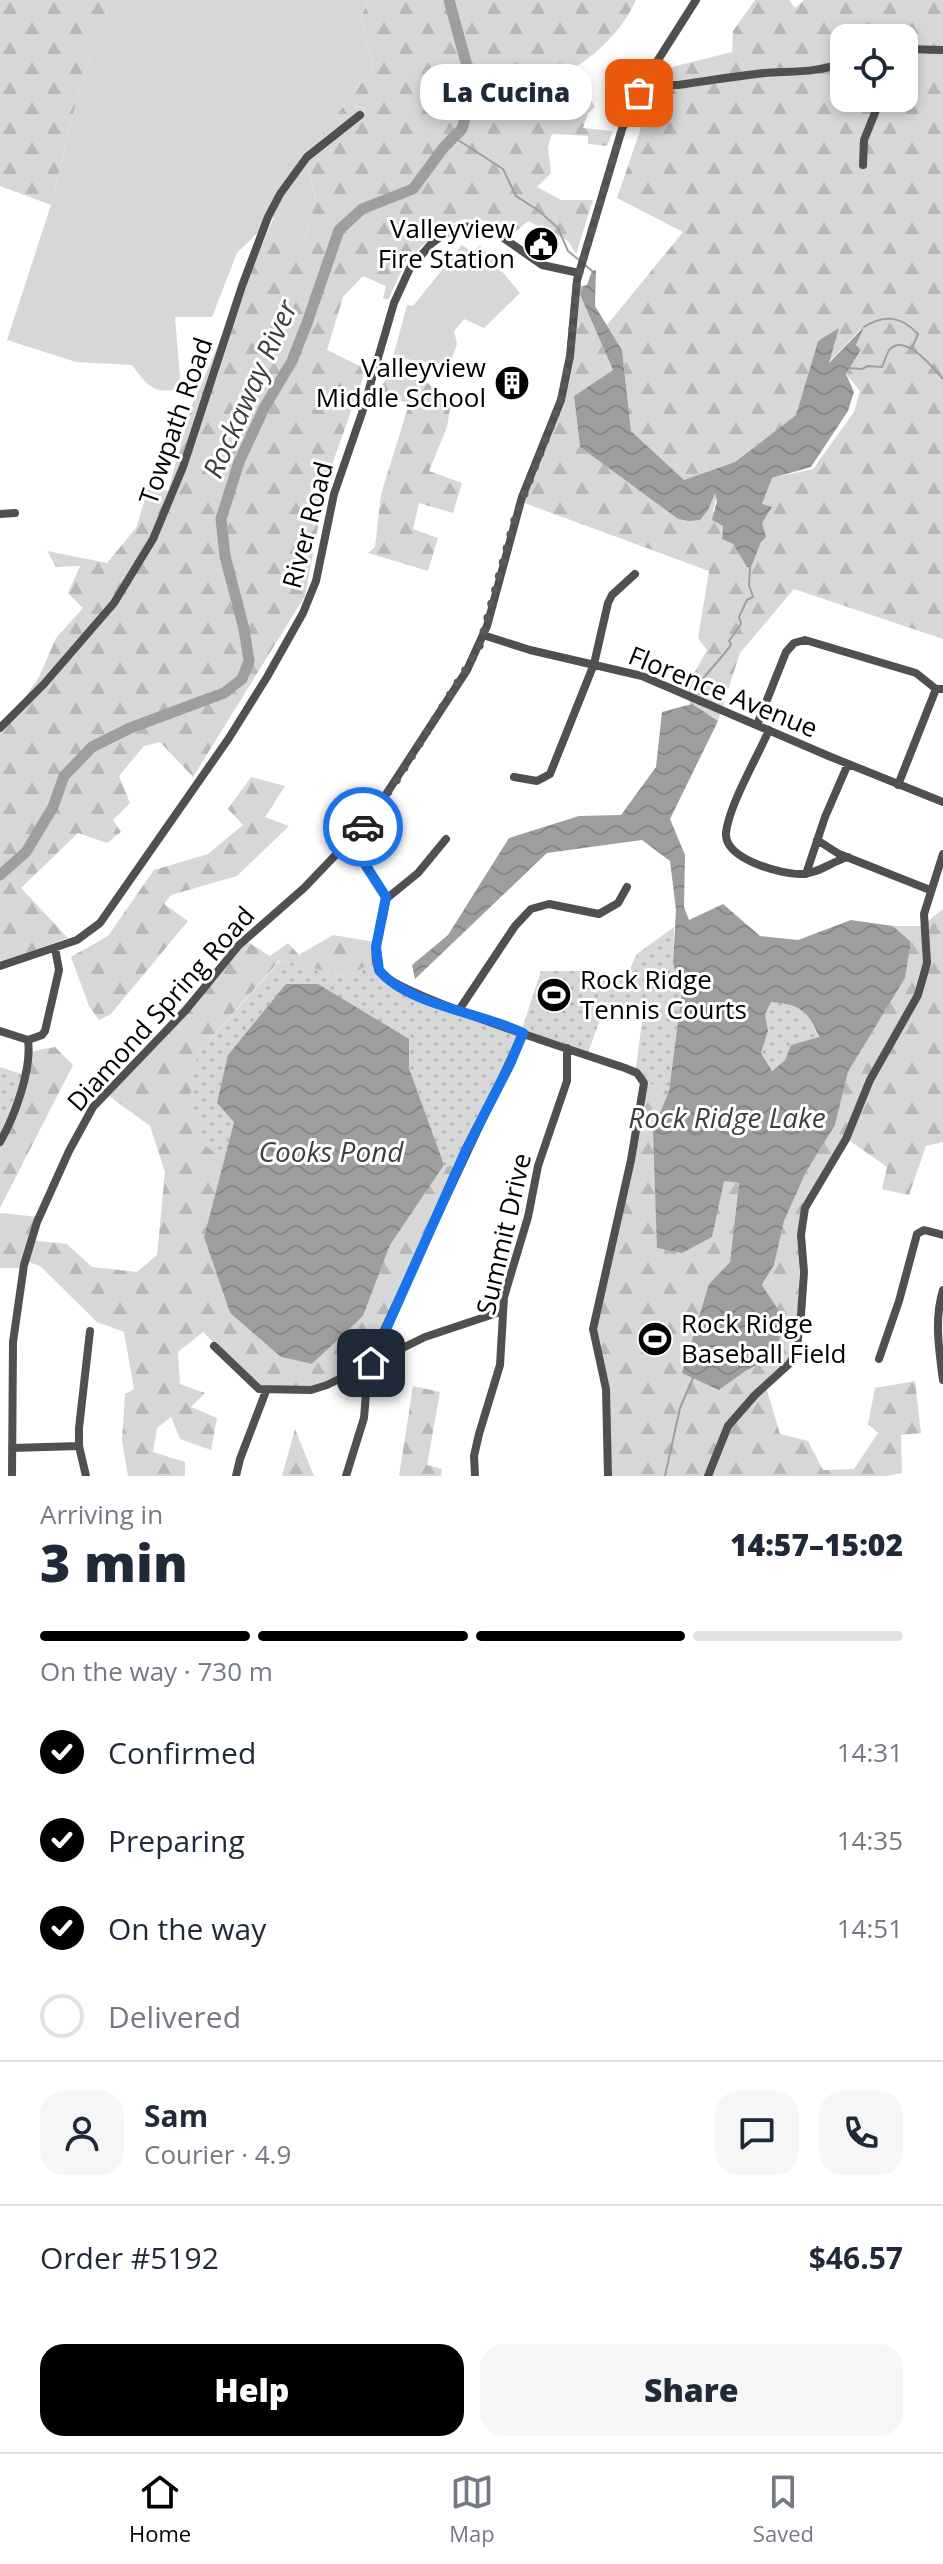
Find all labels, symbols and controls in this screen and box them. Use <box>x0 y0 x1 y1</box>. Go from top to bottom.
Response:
map controls <box>830 24 918 112</box>
button: locate <box>830 24 918 112</box>
pin <box>605 59 673 127</box>
callout: La Cucina <box>419 65 591 121</box>
icon: bag <box>617 71 661 115</box>
text: La Cucina <box>442 74 570 110</box>
place label: Valleyview Fire Station <box>378 210 515 276</box>
public building icon: Valleyview Fire Station <box>522 225 560 263</box>
water label: Rockaway River <box>193 293 306 484</box>
street label: Towpath Road <box>130 332 220 509</box>
place label: Valleyview Middle School <box>316 349 486 415</box>
building icon: Valleyview Middle School <box>493 364 531 402</box>
street label: River Road <box>273 457 341 592</box>
street label: Florence Avenue <box>623 637 823 745</box>
courier <box>323 787 403 867</box>
icon: car <box>341 805 385 849</box>
street label: Diamond Spring Road <box>58 898 262 1119</box>
place label: Rock Ridge Tennis Courts <box>580 961 747 1027</box>
sports icon: Rock Ridge Tennis Courts <box>535 976 573 1014</box>
water label: Rock Ridge Lake <box>628 1098 826 1136</box>
water label: Cooks Pond <box>259 1132 404 1170</box>
street label: Summit Drive <box>467 1150 539 1318</box>
place label: Rock Ridge Baseball Field <box>681 1305 847 1371</box>
sports icon: Rock Ridge Baseball Field <box>636 1320 674 1358</box>
pin <box>337 1329 405 1397</box>
icon: home <box>349 1341 393 1385</box>
text: Arriving in <box>40 1496 163 1532</box>
text: 14:57–15:02 <box>730 1524 903 1565</box>
text: 3 min <box>40 1526 188 1597</box>
text: On the way · 730 m <box>40 1653 273 1689</box>
icon: check <box>40 1730 84 1774</box>
text: Confirmed <box>108 1732 256 1773</box>
text: 14:31 <box>837 1734 903 1770</box>
icon: check <box>40 1818 84 1862</box>
text: Preparing <box>108 1820 245 1861</box>
text: 14:35 <box>837 1822 903 1858</box>
icon: check <box>40 1906 84 1950</box>
text: On the way <box>108 1908 266 1949</box>
text: 14:51 <box>837 1910 903 1946</box>
text: Delivered <box>108 1996 241 2037</box>
button: person <box>40 2091 124 2175</box>
button: chat <box>715 2091 799 2175</box>
button: phone <box>819 2091 903 2175</box>
text: Sam <box>144 2095 208 2136</box>
text: Courier · 4.9 <box>144 2136 291 2172</box>
text: Order #5192 <box>40 2237 219 2278</box>
text: $46.57 <box>809 2237 903 2278</box>
button: Help <box>40 2344 464 2436</box>
button: Share <box>480 2344 903 2436</box>
tab: Home <box>129 2470 191 2548</box>
tab: Map <box>449 2470 495 2548</box>
tab: Saved <box>753 2470 814 2548</box>

